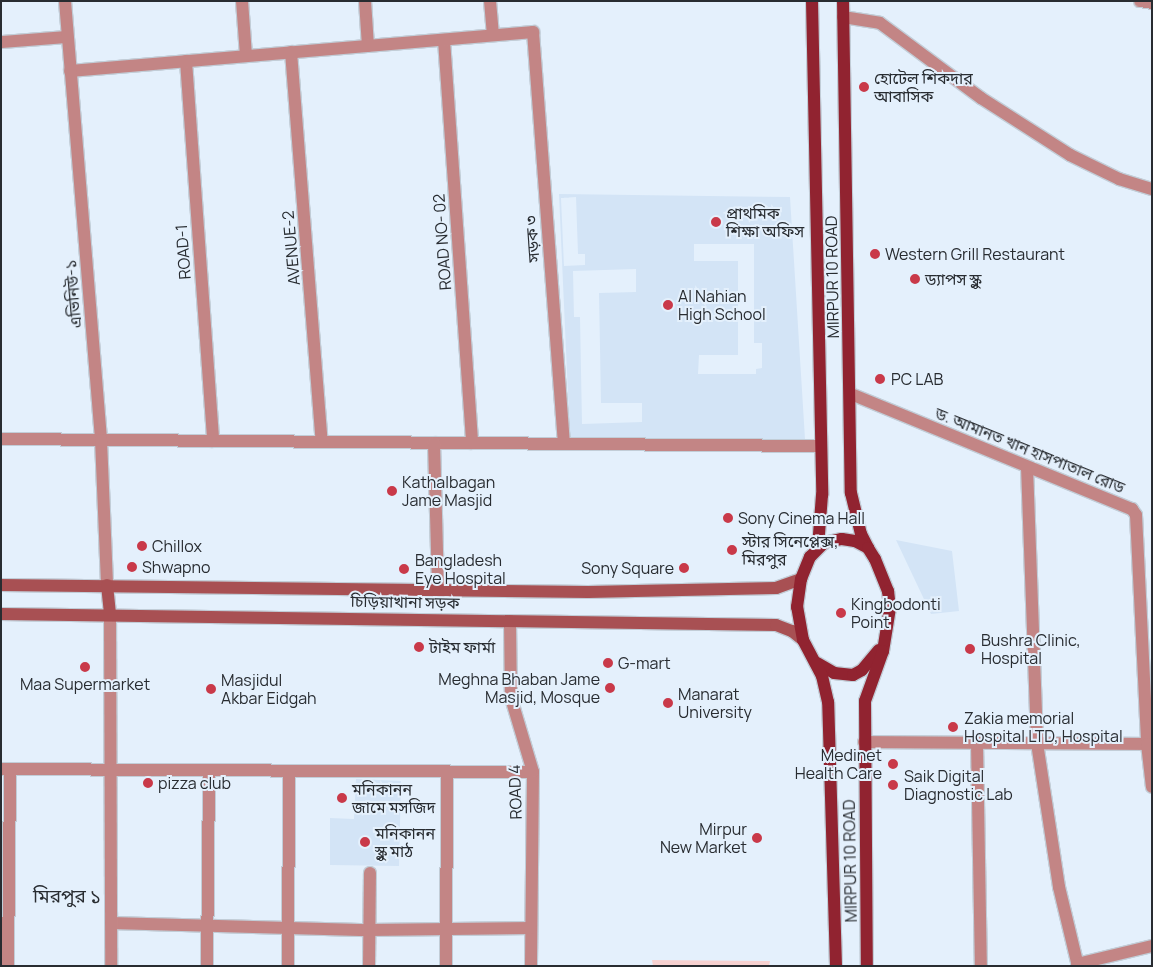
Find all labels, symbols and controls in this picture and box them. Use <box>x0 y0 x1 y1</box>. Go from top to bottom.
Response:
place label: হোটেল শিকদার আবাসিক <box>874 68 973 106</box>
marker: হোটেল শিকদার আবাসিক <box>858 81 870 93</box>
street label: ROAD NO- 02 <box>429 193 455 291</box>
place label: প্রাথমিক শিক্ষা অফিস <box>726 203 804 241</box>
street label: AVENUE-2 <box>278 210 304 286</box>
street label: সড়ক ৩ <box>521 215 543 263</box>
street label: MIRPUR 10 ROAD <box>821 215 843 339</box>
marker: প্রাথমিক শিক্ষা অফিস <box>710 216 722 228</box>
street label: ROAD-1 <box>171 224 195 280</box>
place label: Western Grill Restaurant <box>885 244 1065 264</box>
marker: Western Grill Restaurant <box>869 248 881 260</box>
street label: এভিনিউ-১ <box>60 259 86 329</box>
place label: ড্যাপস স্কুল <box>925 269 982 289</box>
marker: ড্যাপস স্কুল <box>909 273 921 285</box>
place label: Al Nahian High School <box>678 286 766 324</box>
marker: Al Nahian High School <box>662 299 674 311</box>
place label: PC LAB <box>891 369 943 389</box>
marker: PC LAB <box>873 372 887 386</box>
street label: ড. আমানত খান হাসপাতাল রোড <box>932 403 1128 497</box>
place label: Kathalbagan Jame Masjid <box>402 472 495 510</box>
marker: Kathalbagan Jame Masjid <box>386 485 398 497</box>
place label: Sony Cinema Hall <box>738 508 865 528</box>
marker: Sony Cinema Hall <box>722 512 734 524</box>
place label: স্টার সিনেপ্লেক্স, মিরপুর <box>742 531 839 569</box>
place label: Chillox <box>152 536 202 556</box>
marker: Chillox <box>136 540 148 552</box>
marker: স্টার সিনেপ্লেক্স, মিরপুর <box>726 544 738 556</box>
place label: Bangladesh Eye Hospital <box>415 550 506 588</box>
place label: Shwapno <box>142 557 210 577</box>
place label: Sony Square <box>581 558 674 578</box>
marker: Shwapno <box>126 561 138 573</box>
marker: Bangladesh Eye Hospital <box>397 562 411 576</box>
marker: Sony Square <box>678 562 690 574</box>
street label: চিড়িয়াখানা সড়ক <box>350 591 460 613</box>
place label: Kingbodonti Point <box>851 594 941 632</box>
marker: Kingbodonti Point <box>835 607 847 619</box>
place label: Bushra Clinic, Hospital <box>981 630 1081 668</box>
place label: টাইম ফার্মা <box>429 637 495 657</box>
marker: টাইম ফার্মা <box>413 641 425 653</box>
marker: Bushra Clinic, Hospital <box>963 642 977 656</box>
place label: G-mart <box>618 653 671 673</box>
marker: G-mart <box>602 657 614 669</box>
marker: Maa Supermarket <box>79 661 91 673</box>
place label: Meghna Bhaban Jame Masjid, Mosque <box>438 669 600 707</box>
place label: Masjidul Akbar Eidgah <box>221 670 317 708</box>
place label: Maa Supermarket <box>20 674 150 694</box>
marker: Meghna Bhaban Jame Masjid, Mosque <box>604 682 616 694</box>
marker: Masjidul Akbar Eidgah <box>205 683 217 695</box>
place label: Manarat University <box>678 684 752 722</box>
marker: Manarat University <box>662 697 674 709</box>
place label: Zakia memorial Hospital LTD, Hospital <box>964 708 1123 746</box>
marker: Zakia memorial Hospital LTD, Hospital <box>946 720 960 734</box>
place label: Medinet Health Care <box>795 745 882 783</box>
marker: Medinet Health Care <box>886 757 900 771</box>
street label: ROAD 4 <box>504 764 526 820</box>
place label: Saik Digital Diagnostic Lab <box>904 766 1013 804</box>
place label: pizza club <box>158 773 231 793</box>
marker: pizza club <box>142 777 154 789</box>
marker: Saik Digital Diagnostic Lab <box>886 778 900 792</box>
place label: মনিকানন জামে মসজিদ <box>352 779 435 817</box>
marker: মনিকানন জামে মসজিদ <box>336 792 348 804</box>
street label: MIRPUR 10 ROAD <box>839 799 861 923</box>
place label: Mirpur New Market <box>660 819 747 857</box>
place label: মনিকানন স্কুল মাঠ <box>375 823 435 861</box>
marker: Mirpur New Market <box>751 832 763 844</box>
marker: মনিকানন স্কুল মাঠ <box>359 836 371 848</box>
district label: মিরপুর ১ <box>33 886 101 908</box>

